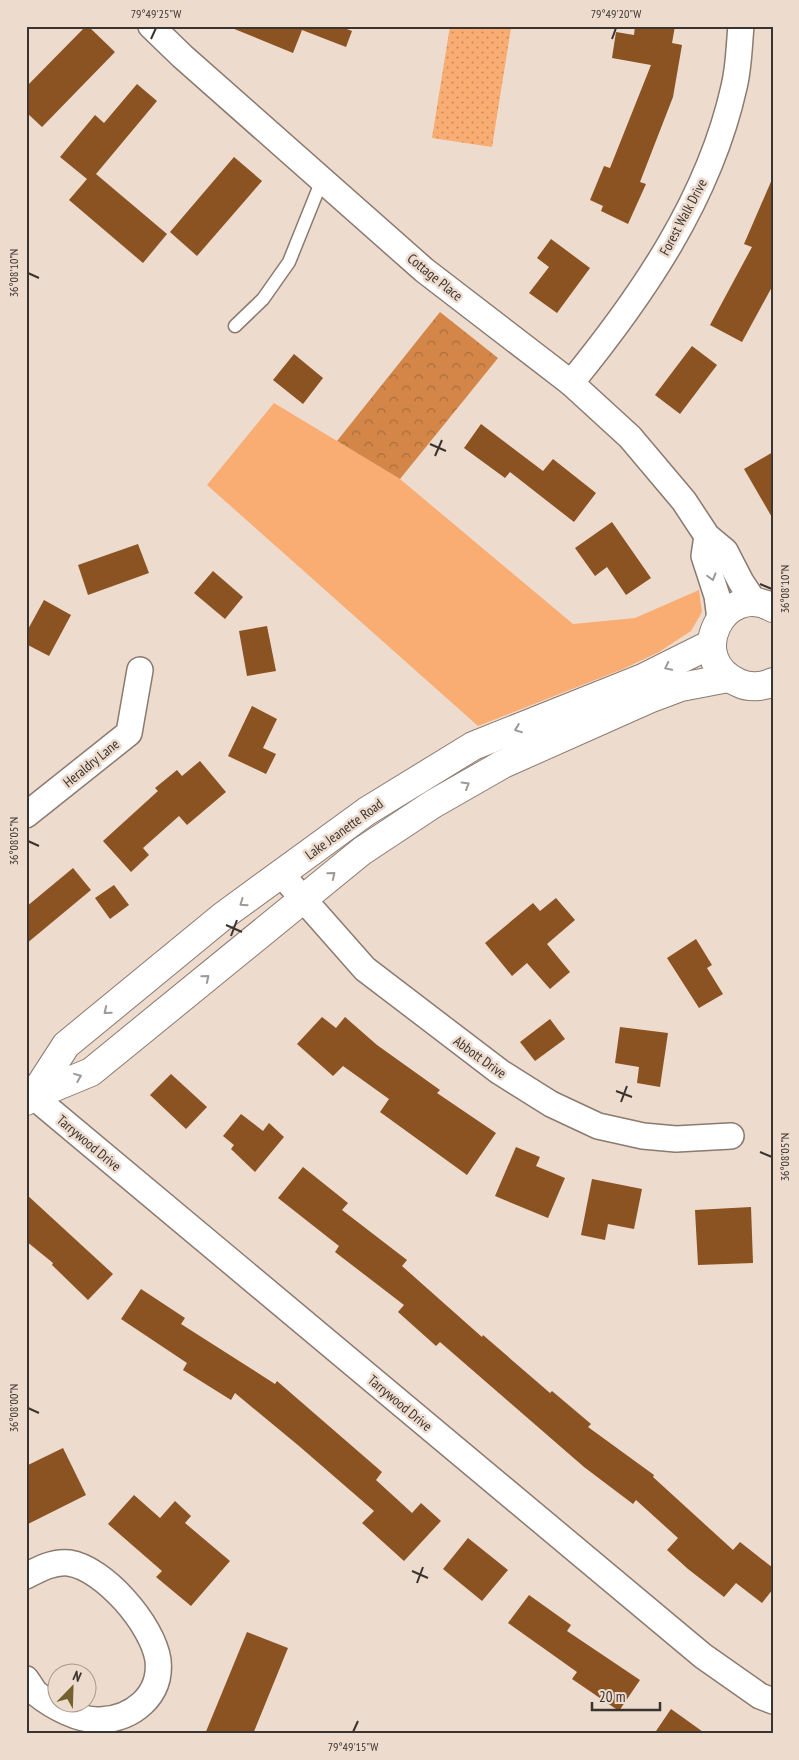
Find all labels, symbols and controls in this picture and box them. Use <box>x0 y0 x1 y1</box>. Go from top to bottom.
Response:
text: 79°49'25"W <box>131 6 181 21</box>
text: 79°49'20"W <box>591 6 641 21</box>
street label: Forest Walk Drive <box>655 175 711 258</box>
text: 36°08'10"N <box>6 249 21 297</box>
street label: Cottage Place <box>404 249 466 305</box>
text: 36°08'10"N <box>777 565 792 613</box>
one-way arrow <box>706 573 717 582</box>
one-way arrow <box>664 660 673 671</box>
one-way arrow <box>514 723 523 733</box>
street label: Heraldry Lane <box>59 735 123 791</box>
one-way arrow <box>461 781 470 791</box>
street label: Lake Jeanette Road <box>301 795 387 863</box>
text: 36°08'05"N <box>6 817 21 865</box>
one-way arrow <box>326 873 335 881</box>
one-way arrow <box>239 897 248 906</box>
one-way arrow <box>200 976 209 984</box>
one-way arrow <box>104 1006 113 1014</box>
street label: Abbott Drive <box>450 1032 510 1082</box>
one-way arrow <box>73 1073 82 1084</box>
street label: Tarrywood Drive <box>53 1111 125 1175</box>
text: 36°08'05"N <box>777 1133 792 1181</box>
street label: Tarrywood Drive <box>364 1371 436 1435</box>
text: 36°08'00"N <box>6 1384 21 1432</box>
north arrow <box>48 1662 98 1712</box>
text: N <box>70 1666 84 1686</box>
scale bar <box>592 1680 659 1712</box>
text: 20 m <box>599 1687 625 1706</box>
text: 79°49'15"W <box>328 1739 378 1754</box>

